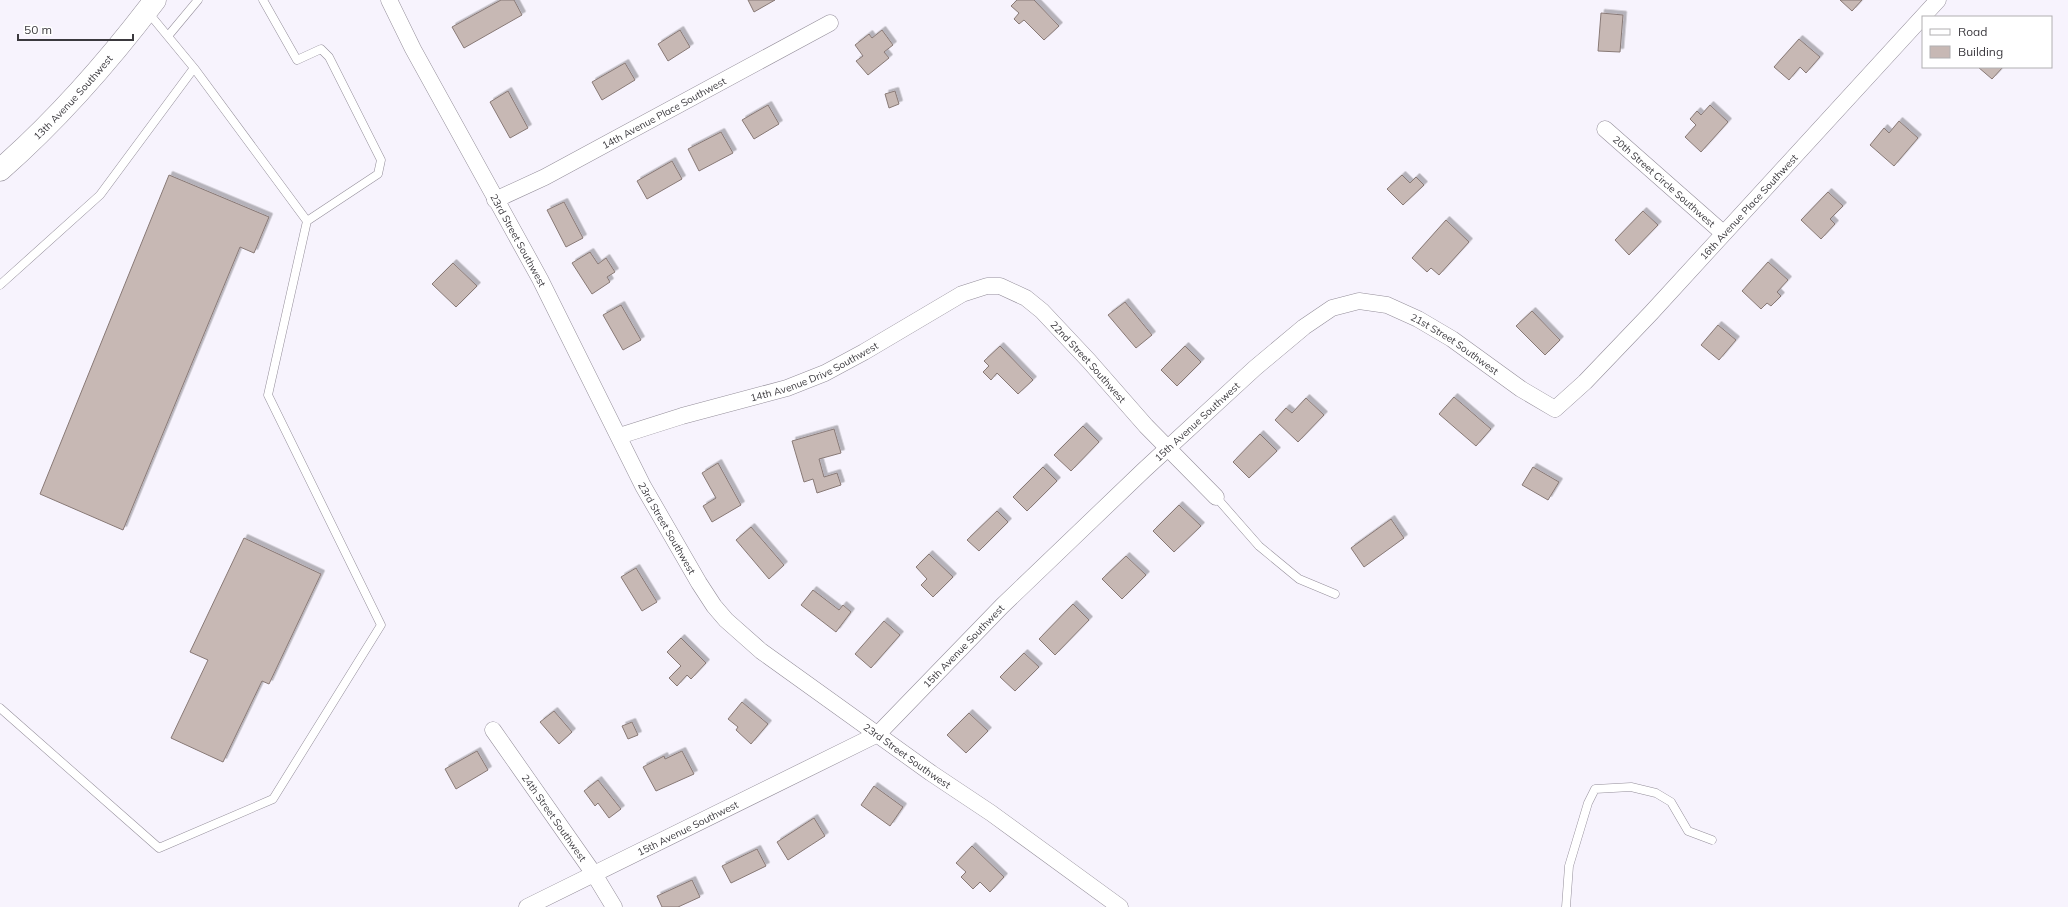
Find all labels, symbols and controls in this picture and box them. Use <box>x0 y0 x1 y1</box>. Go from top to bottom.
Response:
scale bar <box>18 16 133 42</box>
legend <box>1922 16 2052 68</box>
text: 50 m <box>24 22 52 37</box>
text: Road <box>1958 24 1987 39</box>
text: Building <box>1958 44 2003 59</box>
street label: 13th Avenue Southwest <box>30 52 116 142</box>
street label: 14th Avenue Place Southwest <box>600 74 728 152</box>
street label: 20th Street Circle Southwest <box>1610 133 1718 230</box>
street label: 16th Avenue Place Southwest <box>1697 151 1801 262</box>
street label: 23rd Street Southwest <box>488 192 549 289</box>
street label: 21st Street Southwest <box>1409 310 1502 378</box>
street label: 22nd Street Southwest <box>1048 318 1129 406</box>
street label: 14th Avenue Drive Southwest <box>749 338 881 404</box>
street label: 15th Avenue Southwest <box>1152 379 1243 464</box>
street label: 23rd Street Southwest <box>636 480 699 577</box>
street label: 15th Avenue Southwest <box>920 601 1007 690</box>
street label: 23rd Street Southwest <box>861 720 954 791</box>
street label: 24th Street Southwest <box>519 771 590 864</box>
street label: 15th Avenue Southwest <box>635 797 741 858</box>

